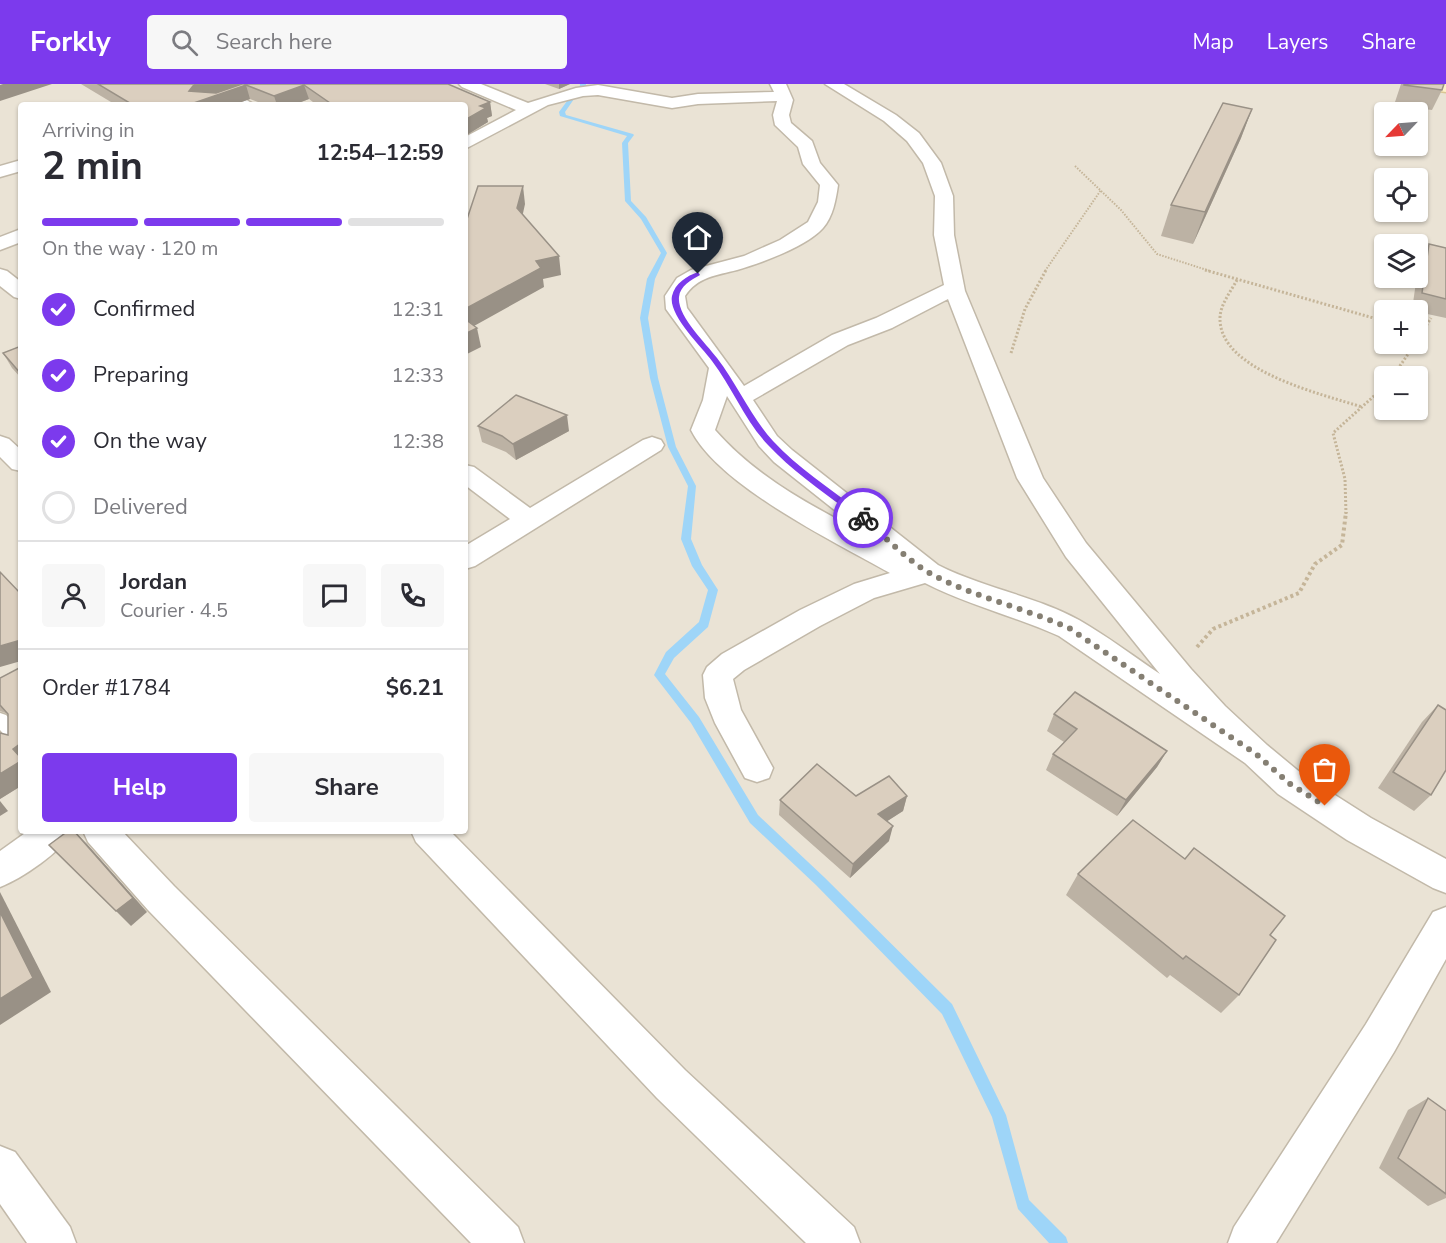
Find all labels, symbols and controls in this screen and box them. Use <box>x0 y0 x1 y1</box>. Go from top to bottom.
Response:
search box <box>147 15 567 69</box>
text: Forkly <box>30 23 111 61</box>
icon: search <box>168 26 201 59</box>
text: Search here <box>216 27 332 57</box>
text: Map <box>1192 28 1234 56</box>
text: Layers <box>1267 28 1328 56</box>
text: Share <box>1361 28 1416 56</box>
north arrow <box>1374 102 1428 156</box>
map controls <box>1374 102 1428 420</box>
text: Arriving in <box>42 117 135 144</box>
text: 12:54–12:59 <box>316 138 444 168</box>
text: 2 min <box>42 140 143 193</box>
button: locate <box>1374 168 1428 222</box>
pin <box>672 212 723 274</box>
icon: home <box>681 221 714 254</box>
button: layers <box>1374 234 1428 288</box>
text: On the way · 120 m <box>42 235 218 262</box>
icon: check <box>42 293 75 326</box>
text: Confirmed <box>93 294 195 324</box>
text: 12:31 <box>391 296 444 323</box>
button: + <box>1374 300 1428 354</box>
icon: check <box>42 359 75 392</box>
text: Preparing <box>93 360 189 390</box>
text: 12:33 <box>391 362 444 389</box>
button: − <box>1374 366 1428 420</box>
icon: check <box>42 425 75 458</box>
text: On the way <box>93 426 207 456</box>
text: 12:38 <box>391 428 444 455</box>
courier <box>833 488 893 548</box>
text: Delivered <box>93 492 188 522</box>
icon: bike <box>847 502 880 535</box>
button: person <box>42 564 105 627</box>
button: chat <box>303 564 366 627</box>
button: phone <box>381 564 444 627</box>
text: Jordan <box>120 567 187 597</box>
text: Courier · 4.5 <box>120 597 228 624</box>
text: Order #1784 <box>42 673 171 703</box>
text: $6.21 <box>386 673 444 703</box>
pin <box>1299 744 1350 806</box>
button: Help <box>42 753 237 822</box>
button: Share <box>249 753 444 822</box>
icon: bag <box>1308 753 1341 786</box>

